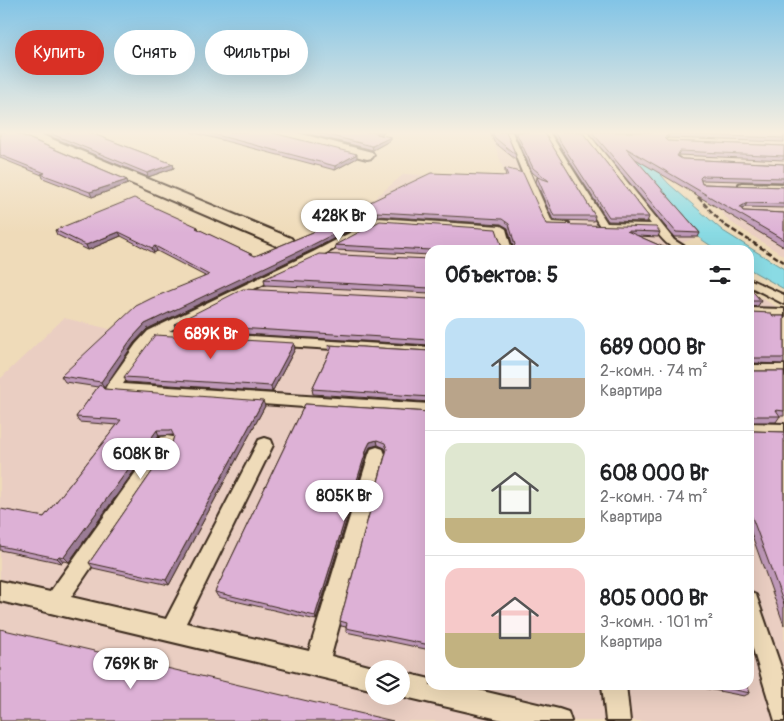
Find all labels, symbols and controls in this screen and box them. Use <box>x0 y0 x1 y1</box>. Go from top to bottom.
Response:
chip: Купить <box>15 30 104 75</box>
chip: Снять <box>114 30 195 75</box>
chip: Фильтры <box>205 30 308 75</box>
pin: 428K Br <box>293 200 385 242</box>
text: 428K Br <box>312 206 366 226</box>
icon: filters <box>706 261 734 289</box>
text: Объектов: 5 <box>445 262 558 289</box>
pin: 689K Br <box>165 318 257 360</box>
text: 689K Br <box>184 324 238 344</box>
text: 689 000 Br <box>600 334 705 361</box>
icon: home <box>485 338 545 398</box>
text: 2-комн. · 74 m² <box>600 361 708 381</box>
text: Квартира <box>600 381 662 401</box>
pin: 608K Br <box>95 438 187 480</box>
text: 608K Br <box>113 444 169 464</box>
text: 608 000 Br <box>600 460 709 487</box>
icon: home <box>485 463 545 523</box>
pin: 805K Br <box>298 480 390 522</box>
text: 805K Br <box>316 486 372 506</box>
text: 2-комн. · 74 m² <box>600 487 708 507</box>
text: Квартира <box>600 507 662 527</box>
text: 805 000 Br <box>600 585 708 612</box>
icon: home <box>485 588 545 648</box>
text: 3-комн. · 101 m² <box>600 612 713 632</box>
text: Квартира <box>600 632 662 652</box>
pin: 769K Br <box>85 648 177 690</box>
text: 769K Br <box>104 654 158 674</box>
map controls <box>365 660 410 705</box>
button: layers <box>365 660 410 705</box>

